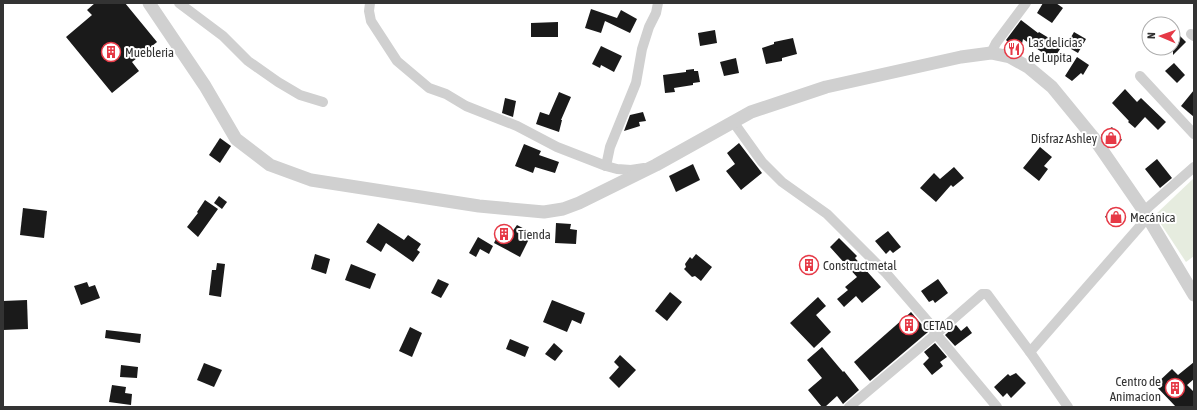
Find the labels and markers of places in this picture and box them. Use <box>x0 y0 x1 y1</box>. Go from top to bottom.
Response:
place label: Las delicias de Lupita <box>1028 35 1083 65</box>
restaurant icon: Las delicias de Lupita <box>1003 38 1025 60</box>
building icon: Muebleria <box>100 41 122 63</box>
place label: Muebleria <box>125 45 174 60</box>
shop icon: Disfraz Ashley <box>1100 127 1122 149</box>
place label: Disfraz Ashley <box>1031 131 1098 146</box>
shop icon: Mecánica <box>1105 206 1127 228</box>
place label: Mecánica <box>1130 210 1176 225</box>
building icon: Tienda <box>493 223 515 245</box>
place label: Tienda <box>518 227 551 242</box>
building icon: Constructmetal <box>798 254 820 276</box>
place label: Constructmetal <box>823 258 897 273</box>
building icon: CETAD <box>898 314 920 336</box>
place label: CETAD <box>923 318 953 333</box>
place label: Centro de Animacion <box>1110 374 1161 404</box>
building icon: Centro de Animacion <box>1164 377 1186 399</box>

